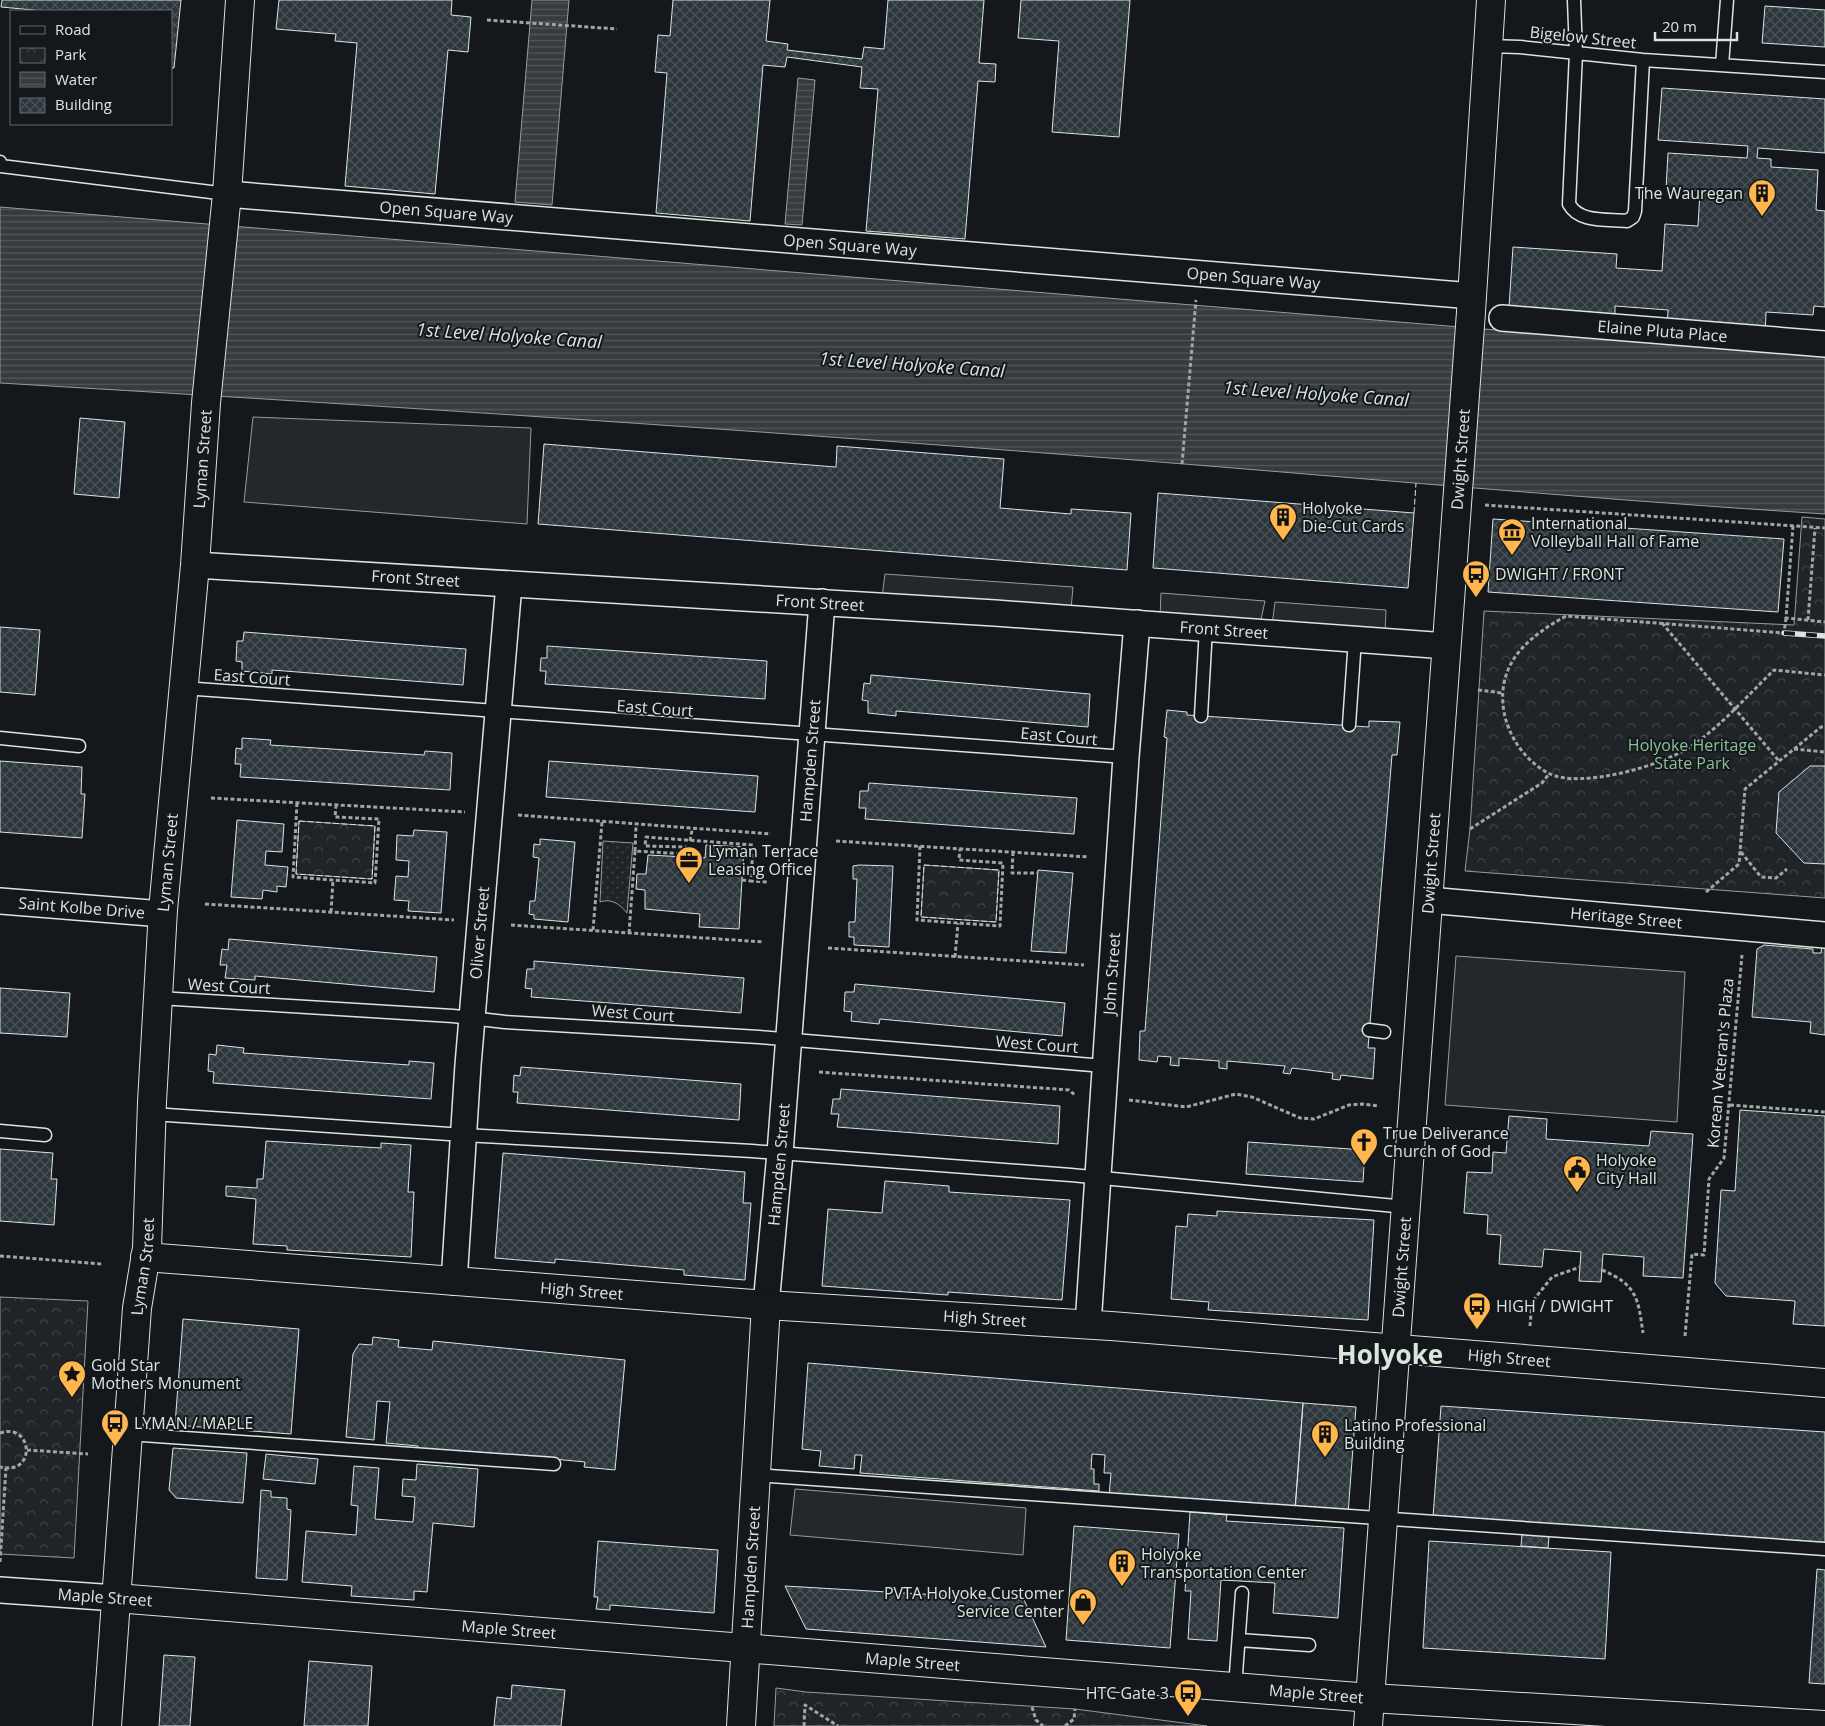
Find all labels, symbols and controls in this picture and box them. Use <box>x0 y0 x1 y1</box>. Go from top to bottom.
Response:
legend <box>10 10 172 125</box>
scale bar <box>1655 10 1738 42</box>
text: 20 m <box>1662 16 1697 36</box>
text: Road <box>55 19 91 39</box>
street label: Bigelow Street <box>1529 20 1638 54</box>
text: Park <box>55 44 86 64</box>
text: Water <box>55 69 97 89</box>
text: Building <box>55 94 112 114</box>
building icon: The Wauregan <box>1747 178 1777 217</box>
place label: The Wauregan <box>1635 182 1743 204</box>
street label: Open Square Way <box>379 196 515 228</box>
street label: Open Square Way <box>782 229 919 261</box>
street label: Open Square Way <box>1186 262 1322 295</box>
street label: Elaine Pluta Place <box>1597 315 1728 347</box>
water label: 1st Level Holyoke Canal <box>415 317 603 353</box>
water label: 1st Level Holyoke Canal <box>818 346 1006 382</box>
water label: 1st Level Holyoke Canal <box>1222 375 1410 411</box>
street label: Dwight Street <box>1446 408 1475 511</box>
street label: Lyman Street <box>188 409 217 509</box>
place label: Holyoke Die-Cut Cards <box>1302 497 1404 537</box>
building icon: Holyoke Die-Cut Cards <box>1268 502 1298 541</box>
place label: International Volleyball Hall of Fame <box>1531 512 1699 552</box>
museum icon: International Volleyball Hall of Fame <box>1497 517 1527 556</box>
bus stop icon: DWIGHT / FRONT <box>1461 559 1491 598</box>
place label: DWIGHT / FRONT <box>1495 563 1624 585</box>
street label: Front Street <box>371 565 461 592</box>
street label: Front Street <box>775 589 865 616</box>
street label: Front Street <box>1179 616 1269 644</box>
street label: East Court <box>213 663 291 691</box>
street label: East Court <box>616 694 694 722</box>
street label: Hampden Street <box>794 698 826 823</box>
street label: East Court <box>1020 722 1099 750</box>
park label: Holyoke Heritage State Park <box>1628 734 1756 774</box>
street label: Lyman Street <box>152 812 183 913</box>
street label: Dwight Street <box>1416 812 1446 915</box>
place label: Lyman Terrace Leasing Office <box>708 840 818 880</box>
office icon: Lyman Terrace Leasing Office <box>674 845 704 884</box>
street label: Oliver Street <box>464 885 494 980</box>
street label: Saint Kolbe Drive <box>18 892 146 924</box>
street label: Heritage Street <box>1569 902 1684 933</box>
street label: John Street <box>1098 932 1125 1018</box>
street label: West Court <box>187 973 271 999</box>
street label: Korean Veteran's Plaza <box>1702 977 1738 1149</box>
street label: West Court <box>591 999 675 1027</box>
street label: West Court <box>995 1030 1079 1058</box>
street label: Hampden Street <box>762 1102 795 1227</box>
place label: True Deliverance Church of God <box>1383 1122 1509 1162</box>
church icon: True Deliverance Church of God <box>1349 1127 1379 1166</box>
place label: Holyoke City Hall <box>1596 1149 1657 1189</box>
public building icon: Holyoke City Hall <box>1562 1154 1592 1193</box>
street label: Dwight Street <box>1387 1216 1416 1318</box>
street label: Lyman Street <box>125 1217 159 1316</box>
street label: High Street <box>539 1277 624 1305</box>
bus stop icon: HIGH / DWIGHT <box>1462 1291 1492 1330</box>
place label: HIGH / DWIGHT <box>1496 1295 1613 1317</box>
street label: High Street <box>943 1305 1027 1332</box>
district label: Holyoke <box>1337 1336 1443 1372</box>
street label: High Street <box>1467 1344 1552 1372</box>
place label: Gold Star Mothers Monument <box>91 1354 241 1394</box>
place icon: Gold Star Mothers Monument <box>57 1359 87 1398</box>
bus stop icon: LYMAN / MAPLE <box>100 1408 130 1447</box>
place label: LYMAN / MAPLE <box>134 1412 253 1434</box>
place label: Latino Professional Building <box>1344 1414 1486 1454</box>
building icon: Latino Professional Building <box>1310 1419 1340 1458</box>
street label: Hampden Street <box>736 1505 765 1629</box>
place label: Holyoke Transportation Center <box>1141 1543 1307 1583</box>
building icon: Holyoke Transportation Center <box>1107 1548 1137 1587</box>
place label: PVTA Holyoke Customer Service Center <box>884 1582 1064 1622</box>
street label: Maple Street <box>57 1583 153 1611</box>
shop icon: PVTA Holyoke Customer Service Center <box>1068 1587 1098 1626</box>
street label: Maple Street <box>461 1615 557 1644</box>
street label: Maple Street <box>864 1647 961 1676</box>
bus stop icon: HTC Gate 3 <box>1173 1678 1203 1717</box>
street label: Maple Street <box>1268 1679 1365 1708</box>
place label: HTC Gate 3 <box>1086 1682 1169 1704</box>

